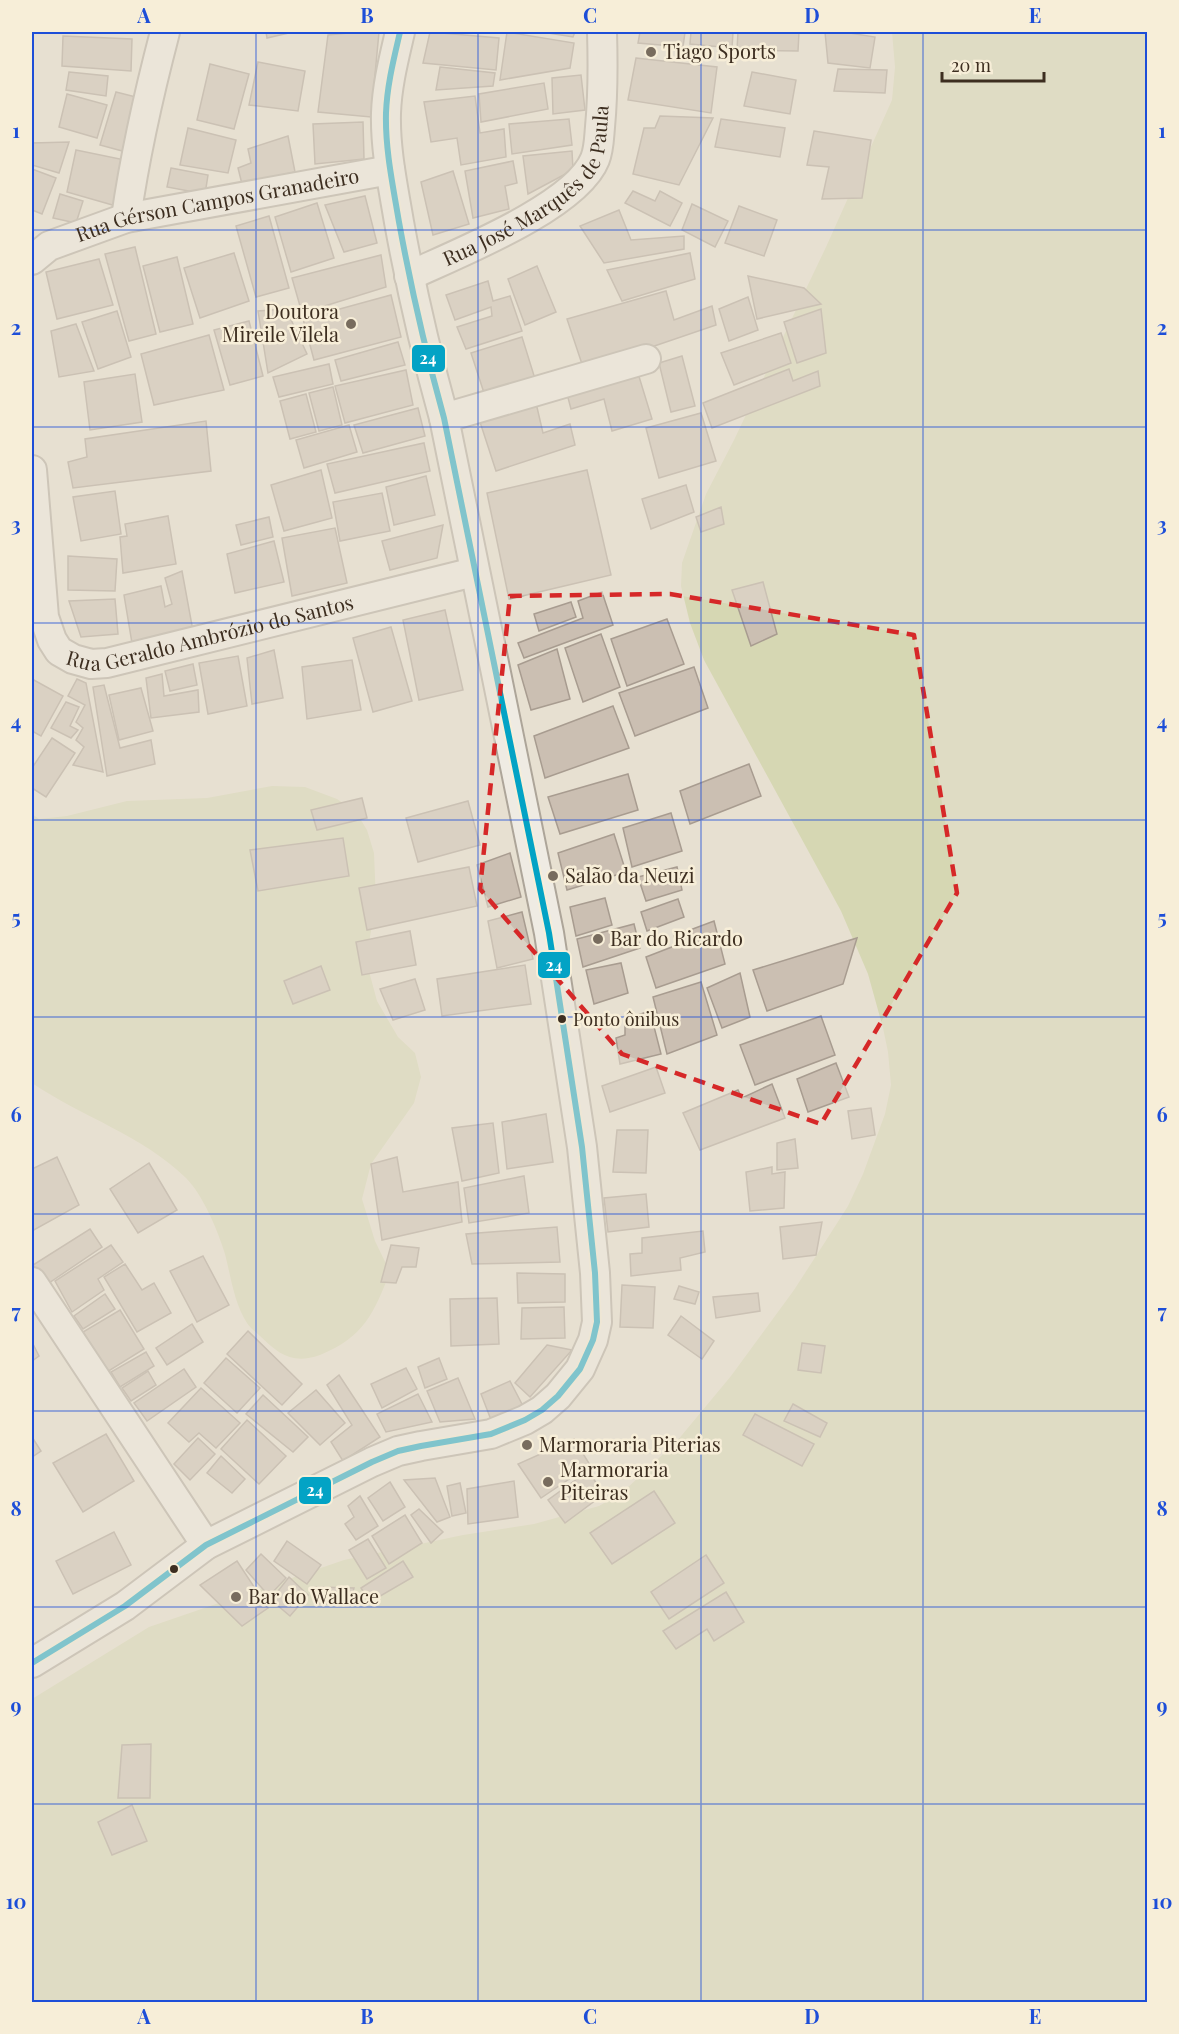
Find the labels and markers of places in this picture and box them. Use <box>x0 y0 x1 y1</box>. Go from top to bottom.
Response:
place label: Tiago Sports <box>663 37 776 64</box>
marker: Tiago Sports <box>644 45 658 59</box>
place label: Doutora Mireile Vilela <box>222 297 339 347</box>
marker: Doutora Mireile Vilela <box>344 317 358 331</box>
place label: Salão da Neuzi <box>565 861 695 888</box>
marker: Salão da Neuzi <box>546 869 560 883</box>
place label: Bar do Ricardo <box>610 924 743 951</box>
marker: Bar do Ricardo <box>591 932 605 946</box>
place label: Ponto ônibus <box>573 1007 679 1031</box>
marker: Ponto ônibus <box>556 1013 568 1025</box>
place label: Marmoraria Piterias <box>539 1430 721 1457</box>
marker: Marmoraria Piterias <box>520 1438 534 1452</box>
place label: Marmoraria Piteiras <box>560 1455 669 1505</box>
marker: Marmoraria Piteiras <box>541 1475 555 1489</box>
unlabelled marker <box>168 1563 180 1575</box>
place label: Bar do Wallace <box>248 1582 379 1609</box>
marker: Bar do Wallace <box>229 1590 243 1604</box>

